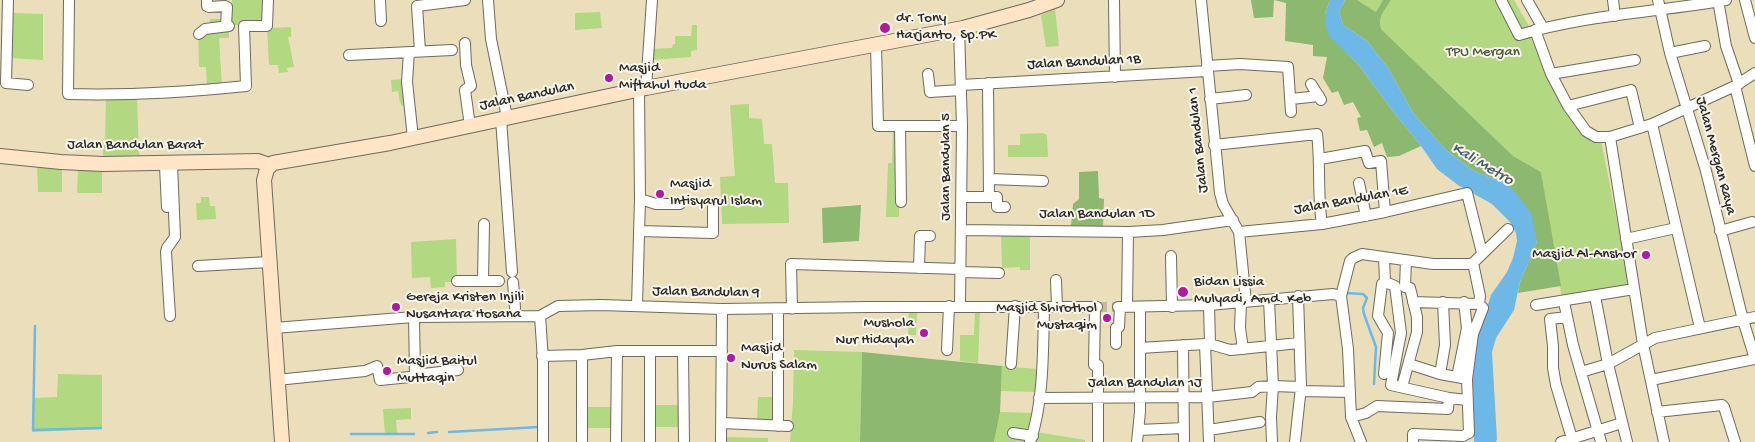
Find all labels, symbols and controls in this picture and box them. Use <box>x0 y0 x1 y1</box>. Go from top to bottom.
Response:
place label: dr. Tony Harjanto, Sp.PK <box>896 10 996 45</box>
marker: dr. Tony Harjanto, Sp.PK <box>878 21 892 35</box>
park label: TPU Mergan <box>1446 44 1520 62</box>
street label: Jalan Bandulan 1B <box>1027 51 1141 75</box>
place label: Masjid Miftahul Huda <box>619 60 706 95</box>
marker: Masjid Miftahul Huda <box>603 72 615 84</box>
street label: Jalan Bandulan <box>478 78 576 116</box>
street label: Jalan Bandulan 1 <box>1185 86 1213 194</box>
street label: Jalan Mergan Raya <box>1691 95 1739 217</box>
street label: Jalan Bandulan 5 <box>938 113 956 221</box>
street label: Jalan Bandulan Barat <box>67 137 203 155</box>
water label: Kali Metro <box>1448 139 1516 191</box>
place label: Masjid Intisyarul Islam <box>670 176 762 211</box>
street label: Jalan Bandulan 1E <box>1293 182 1409 220</box>
marker: Masjid Intisyarul Islam <box>654 188 666 200</box>
street label: Jalan Bandulan 1D <box>1039 206 1155 224</box>
place label: Masjid Al-Anshor <box>1532 246 1636 264</box>
marker: Masjid Al-Anshor <box>1640 249 1652 261</box>
place label: Bidan Lissia Mulyadi, Amd. Keb <box>1194 274 1311 309</box>
street label: Jalan Bandulan 9 <box>652 283 760 303</box>
marker: Bidan Lissia Mulyadi, Amd. Keb <box>1176 285 1190 299</box>
place label: Gereja Kristen Injili Nusantara Hosana <box>406 289 524 324</box>
place label: Masjid Shirothol Mustaqim <box>996 300 1097 335</box>
marker: Gereja Kristen Injili Nusantara Hosana <box>390 301 402 313</box>
marker: Masjid Shirothol Mustaqim <box>1101 312 1113 324</box>
place label: Mushola Nur Hidayah <box>836 315 914 350</box>
marker: Mushola Nur Hidayah <box>918 327 930 339</box>
place label: Masjid Nurus Salam <box>741 340 817 375</box>
marker: Masjid Nurus Salam <box>725 352 737 364</box>
place label: Masjid Baitul Muttaqin <box>397 353 477 388</box>
marker: Masjid Baitul Muttaqin <box>381 365 393 377</box>
street label: Jalan Bandulan 1J <box>1088 375 1202 393</box>

